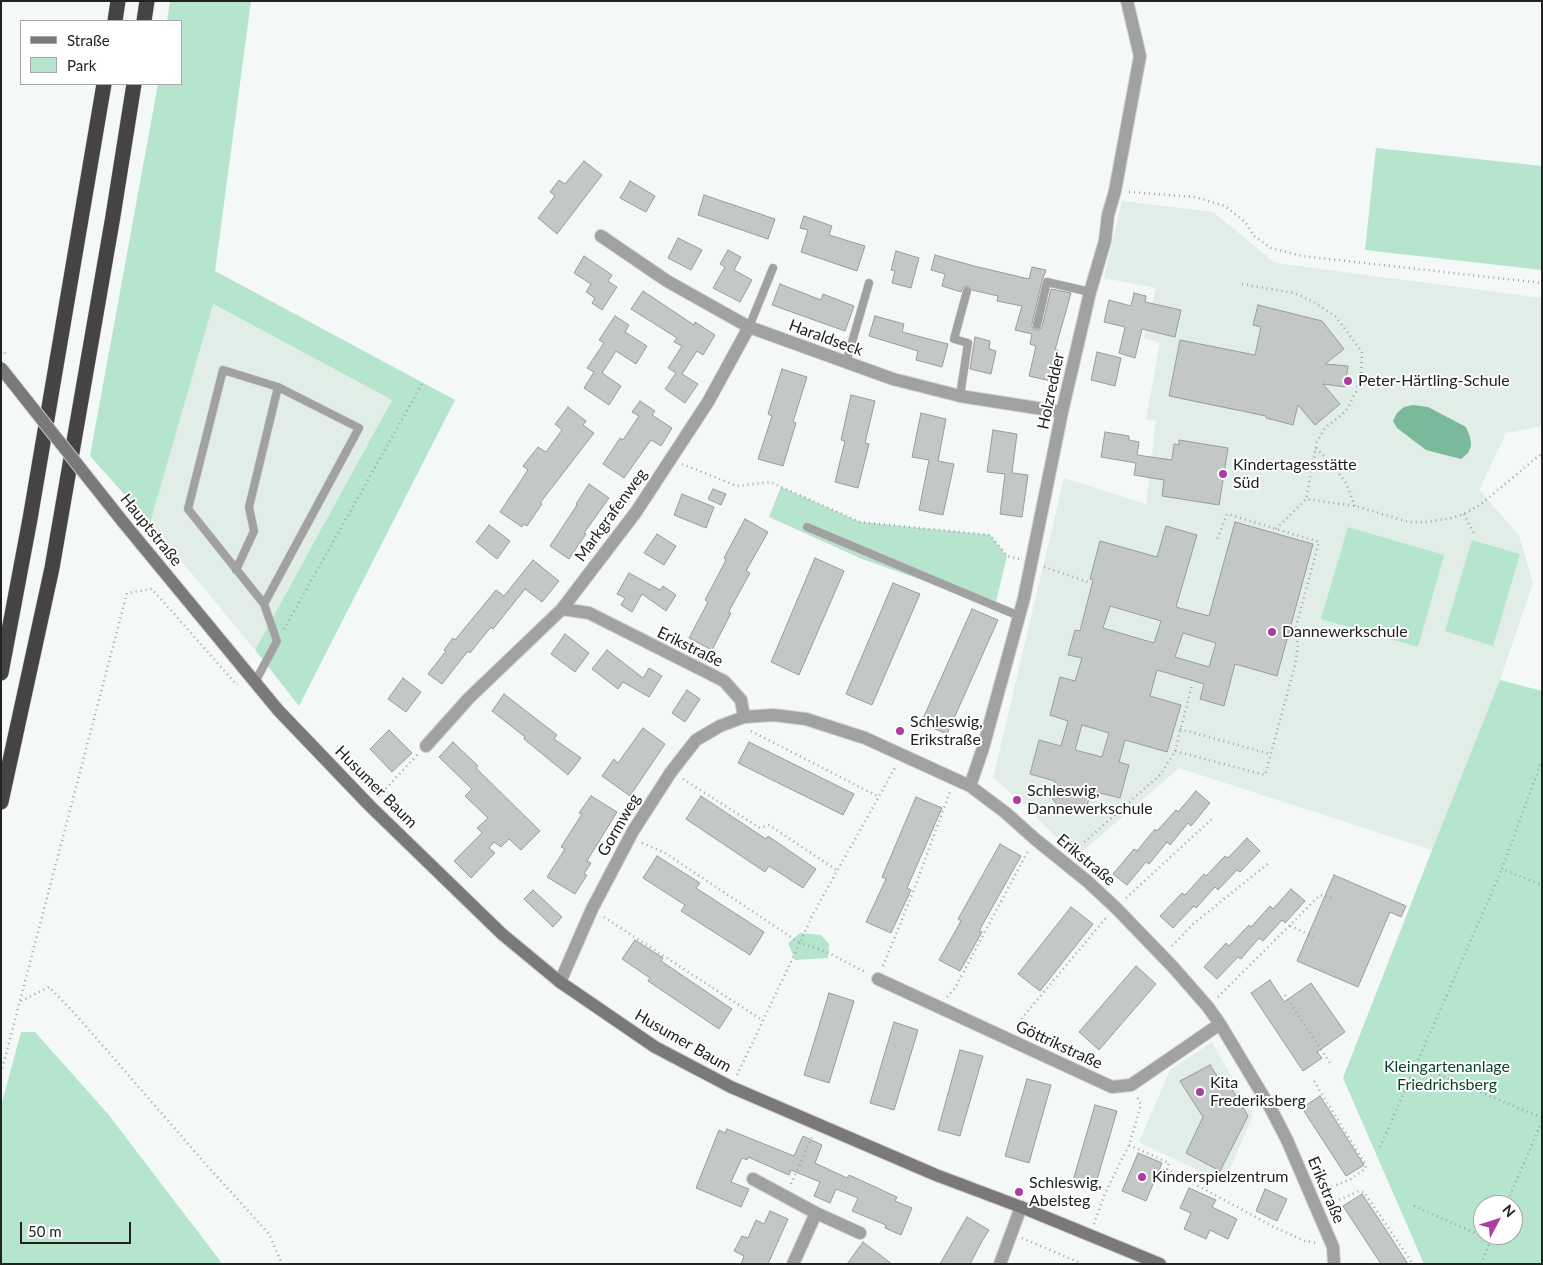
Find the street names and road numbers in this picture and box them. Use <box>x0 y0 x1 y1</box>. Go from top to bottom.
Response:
street label: Haraldseck <box>786 316 866 360</box>
street label: Holzredder <box>1033 351 1069 431</box>
street label: Markgrafenweg <box>571 465 651 565</box>
street label: Hauptstraße <box>116 490 186 570</box>
street label: Erikstraße <box>654 623 726 671</box>
street label: Husumer Baum <box>331 742 421 832</box>
street label: Gormweg <box>593 790 645 860</box>
street label: Erikstraße <box>1053 830 1119 890</box>
street label: Husumer Baum <box>631 1006 735 1076</box>
street label: Göttrikstraße <box>1013 1017 1105 1073</box>
street label: Erikstraße <box>1303 1154 1349 1226</box>

